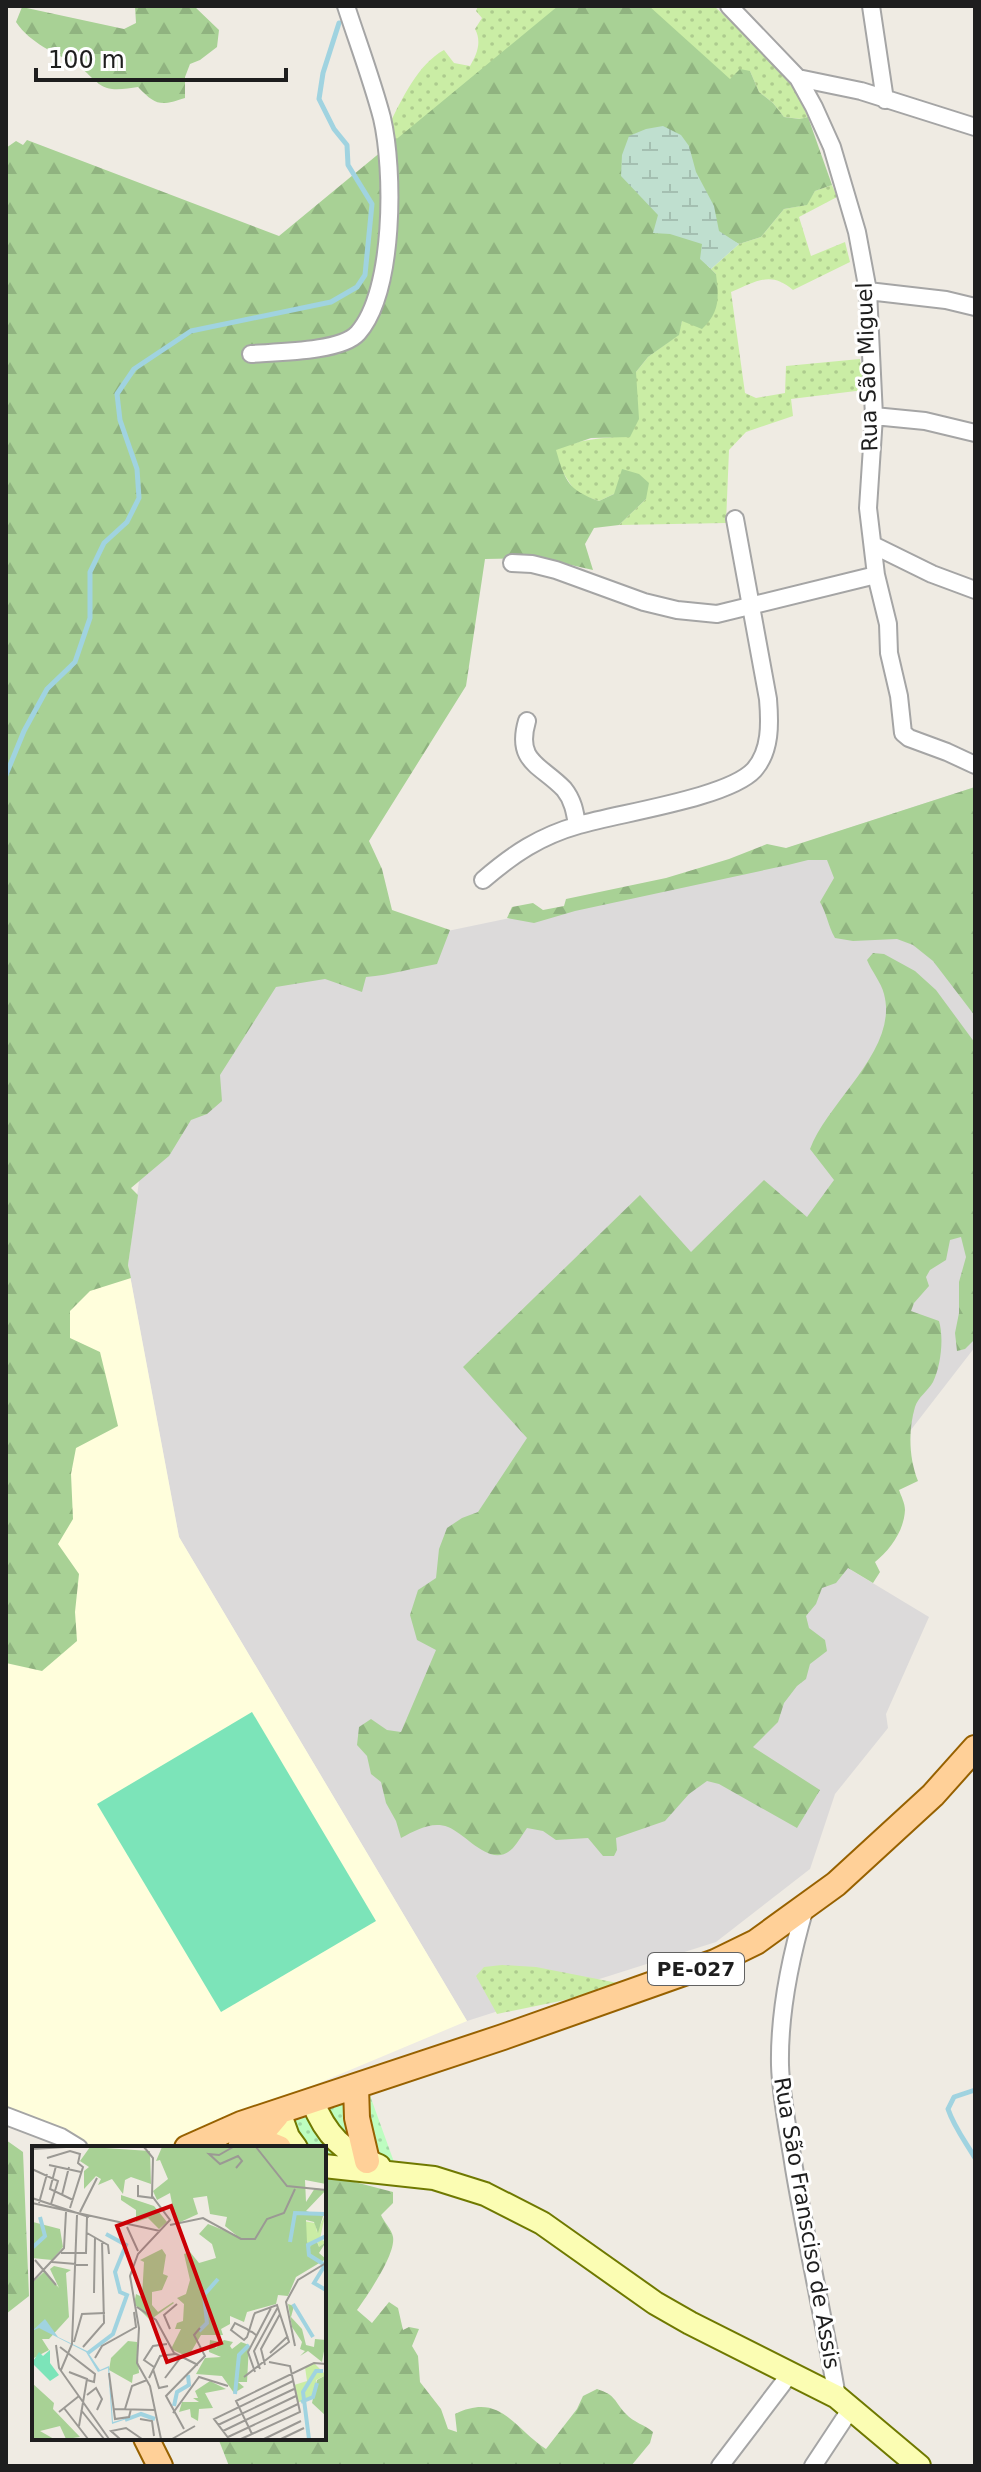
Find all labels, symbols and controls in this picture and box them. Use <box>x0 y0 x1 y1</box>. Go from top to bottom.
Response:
scale bar <box>36 32 286 82</box>
text: 100 m <box>48 46 125 74</box>
street label: Rua São Miguel <box>852 282 882 452</box>
road number: PE-027 <box>648 1953 744 1985</box>
street label: Rua São Fransciso de Assis <box>769 2075 845 2371</box>
inset map <box>32 2146 326 2440</box>

